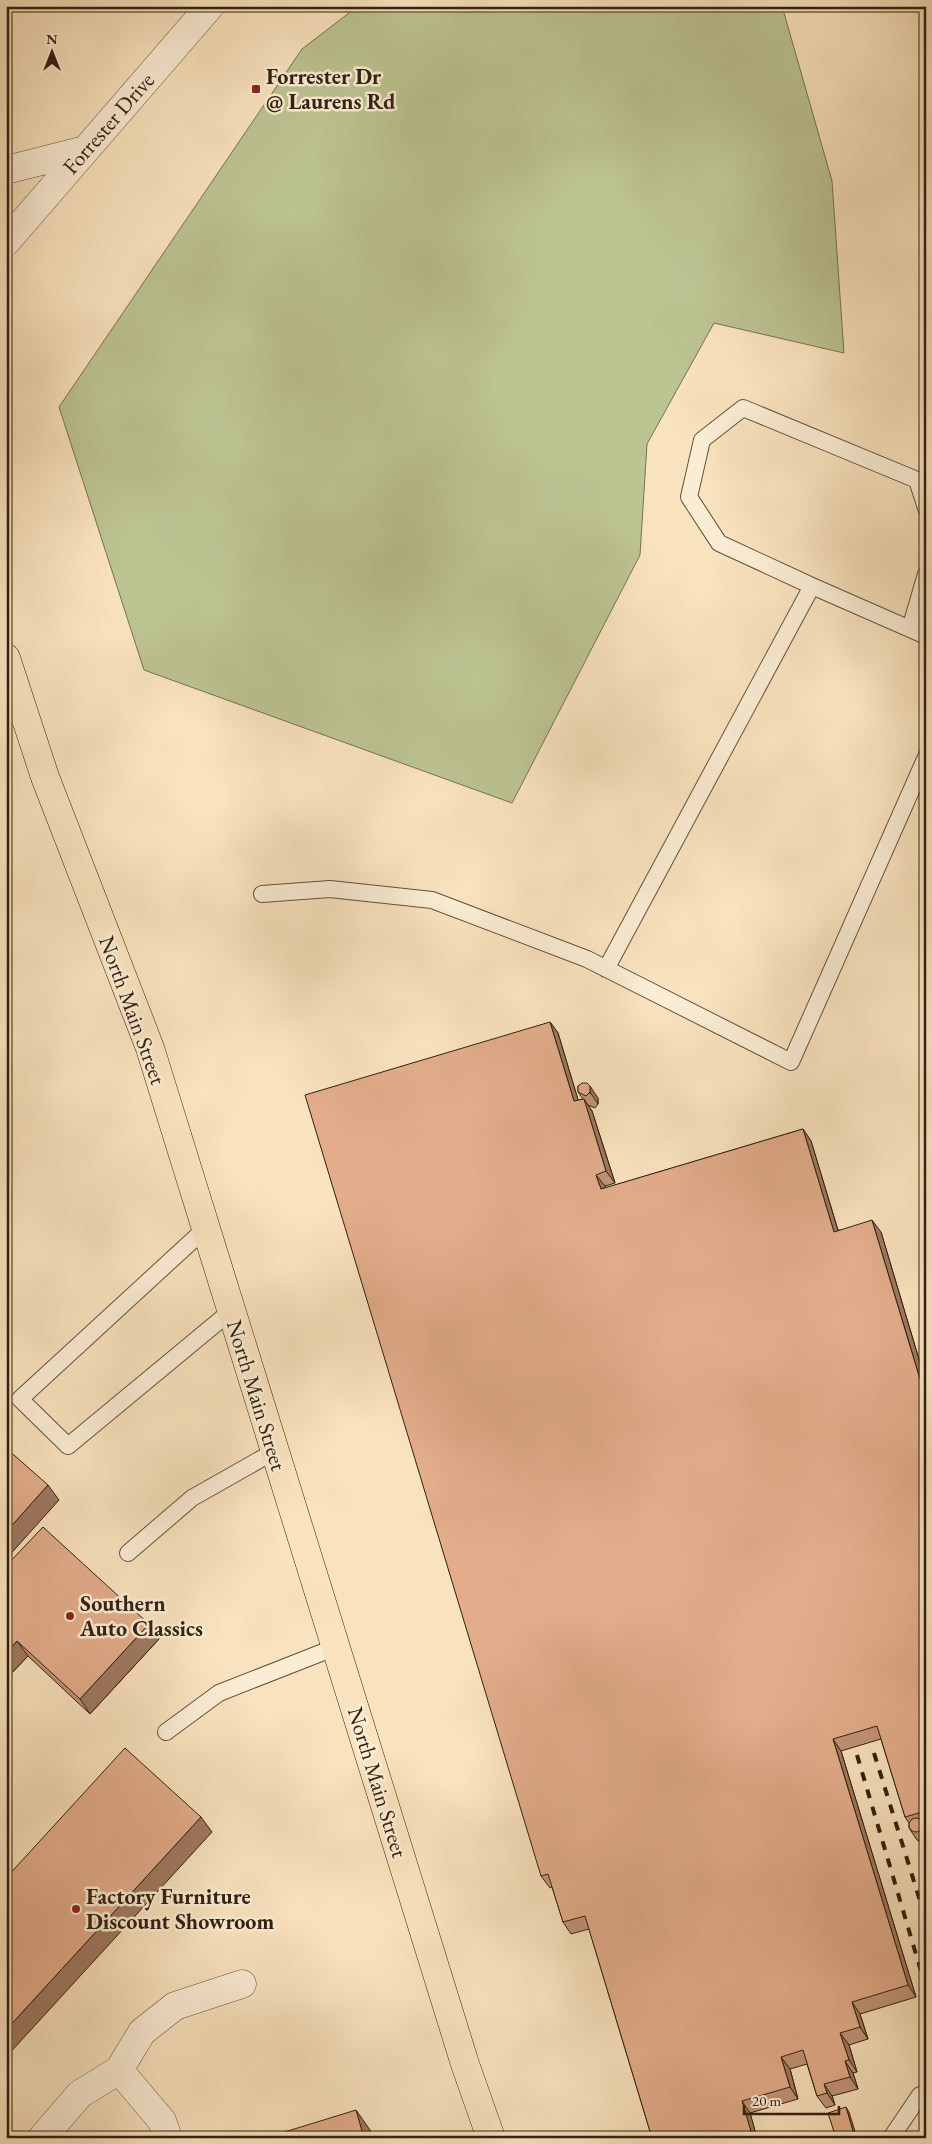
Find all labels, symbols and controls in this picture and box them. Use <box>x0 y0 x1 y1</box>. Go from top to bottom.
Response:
north arrow <box>28 28 78 78</box>
text: N <box>46 30 58 48</box>
place label: Forrester Dr @ Laurens Rd <box>266 62 396 116</box>
street label: Forrester Drive <box>56 66 161 180</box>
marker: Forrester Dr @ Laurens Rd <box>250 83 262 95</box>
street label: North Main Street <box>92 932 173 1089</box>
street label: North Main Street <box>220 1316 293 1474</box>
place label: Southern Auto Classics <box>79 1589 203 1643</box>
marker: Southern Auto Classics <box>64 1610 76 1622</box>
street label: North Main Street <box>341 1703 414 1861</box>
place label: Factory Furniture Discount Showroom <box>86 1882 274 1936</box>
marker: Factory Furniture Discount Showroom <box>70 1903 82 1915</box>
scale bar <box>744 2084 840 2116</box>
text: 20 m <box>752 2091 781 2110</box>

